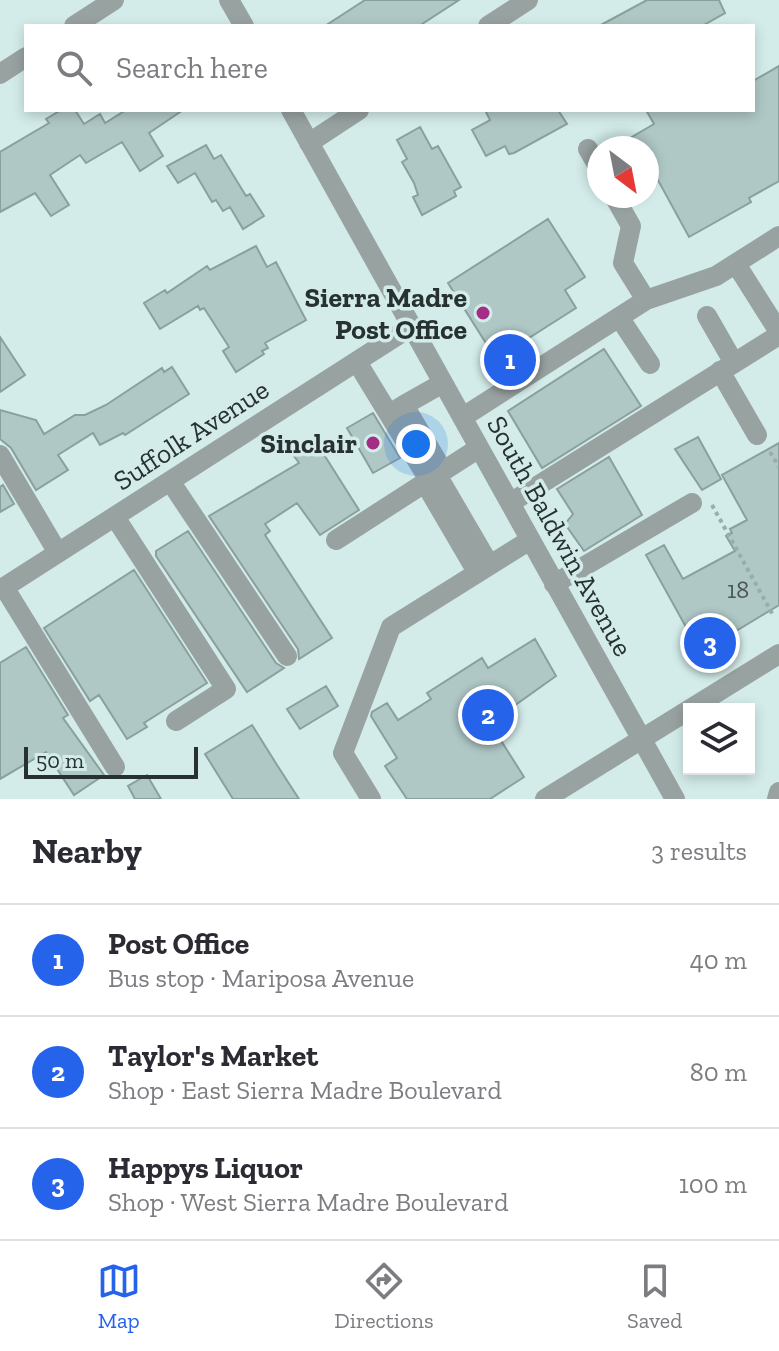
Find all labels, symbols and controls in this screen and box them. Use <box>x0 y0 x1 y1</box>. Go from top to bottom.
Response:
search box <box>24 24 755 112</box>
icon: search <box>52 46 96 90</box>
text: Search here <box>116 50 268 86</box>
north arrow <box>587 136 659 208</box>
place label: Sierra Madre Post Office <box>304 281 467 346</box>
marker: Sierra Madre Post Office <box>474 304 492 322</box>
pin: 1 <box>484 330 536 390</box>
street label: Suffolk Avenue <box>107 373 275 497</box>
street label: South Baldwin Avenue <box>480 410 640 662</box>
your location <box>396 424 436 464</box>
place label: Sinclair <box>260 427 357 460</box>
marker: Sinclair <box>364 434 382 452</box>
house number: 18 <box>727 575 749 604</box>
pin: 3 <box>684 613 736 673</box>
pin: 2 <box>462 685 514 745</box>
map controls <box>683 703 755 775</box>
button: layers <box>683 703 755 775</box>
scale bar <box>24 743 198 779</box>
text: 50 m <box>36 747 84 774</box>
text: Nearby <box>32 831 142 872</box>
text: 3 results <box>651 835 747 867</box>
text: Post Office <box>108 926 249 962</box>
text: 1 <box>53 944 63 976</box>
text: 40 m <box>690 944 747 976</box>
text: Bus stop · Mariposa Avenue <box>108 962 414 994</box>
text: Taylor's Market <box>108 1038 318 1074</box>
text: 2 <box>51 1056 65 1088</box>
text: 80 m <box>690 1056 747 1088</box>
text: Shop · East Sierra Madre Boulevard <box>108 1074 502 1106</box>
text: Happys Liquor <box>108 1150 303 1186</box>
text: 3 <box>51 1168 65 1200</box>
text: 100 m <box>679 1168 747 1200</box>
text: Shop · West Sierra Madre Boulevard <box>108 1186 508 1218</box>
tab: Map <box>97 1259 141 1334</box>
tab: Directions <box>334 1259 434 1334</box>
tab: Saved <box>627 1259 682 1334</box>

